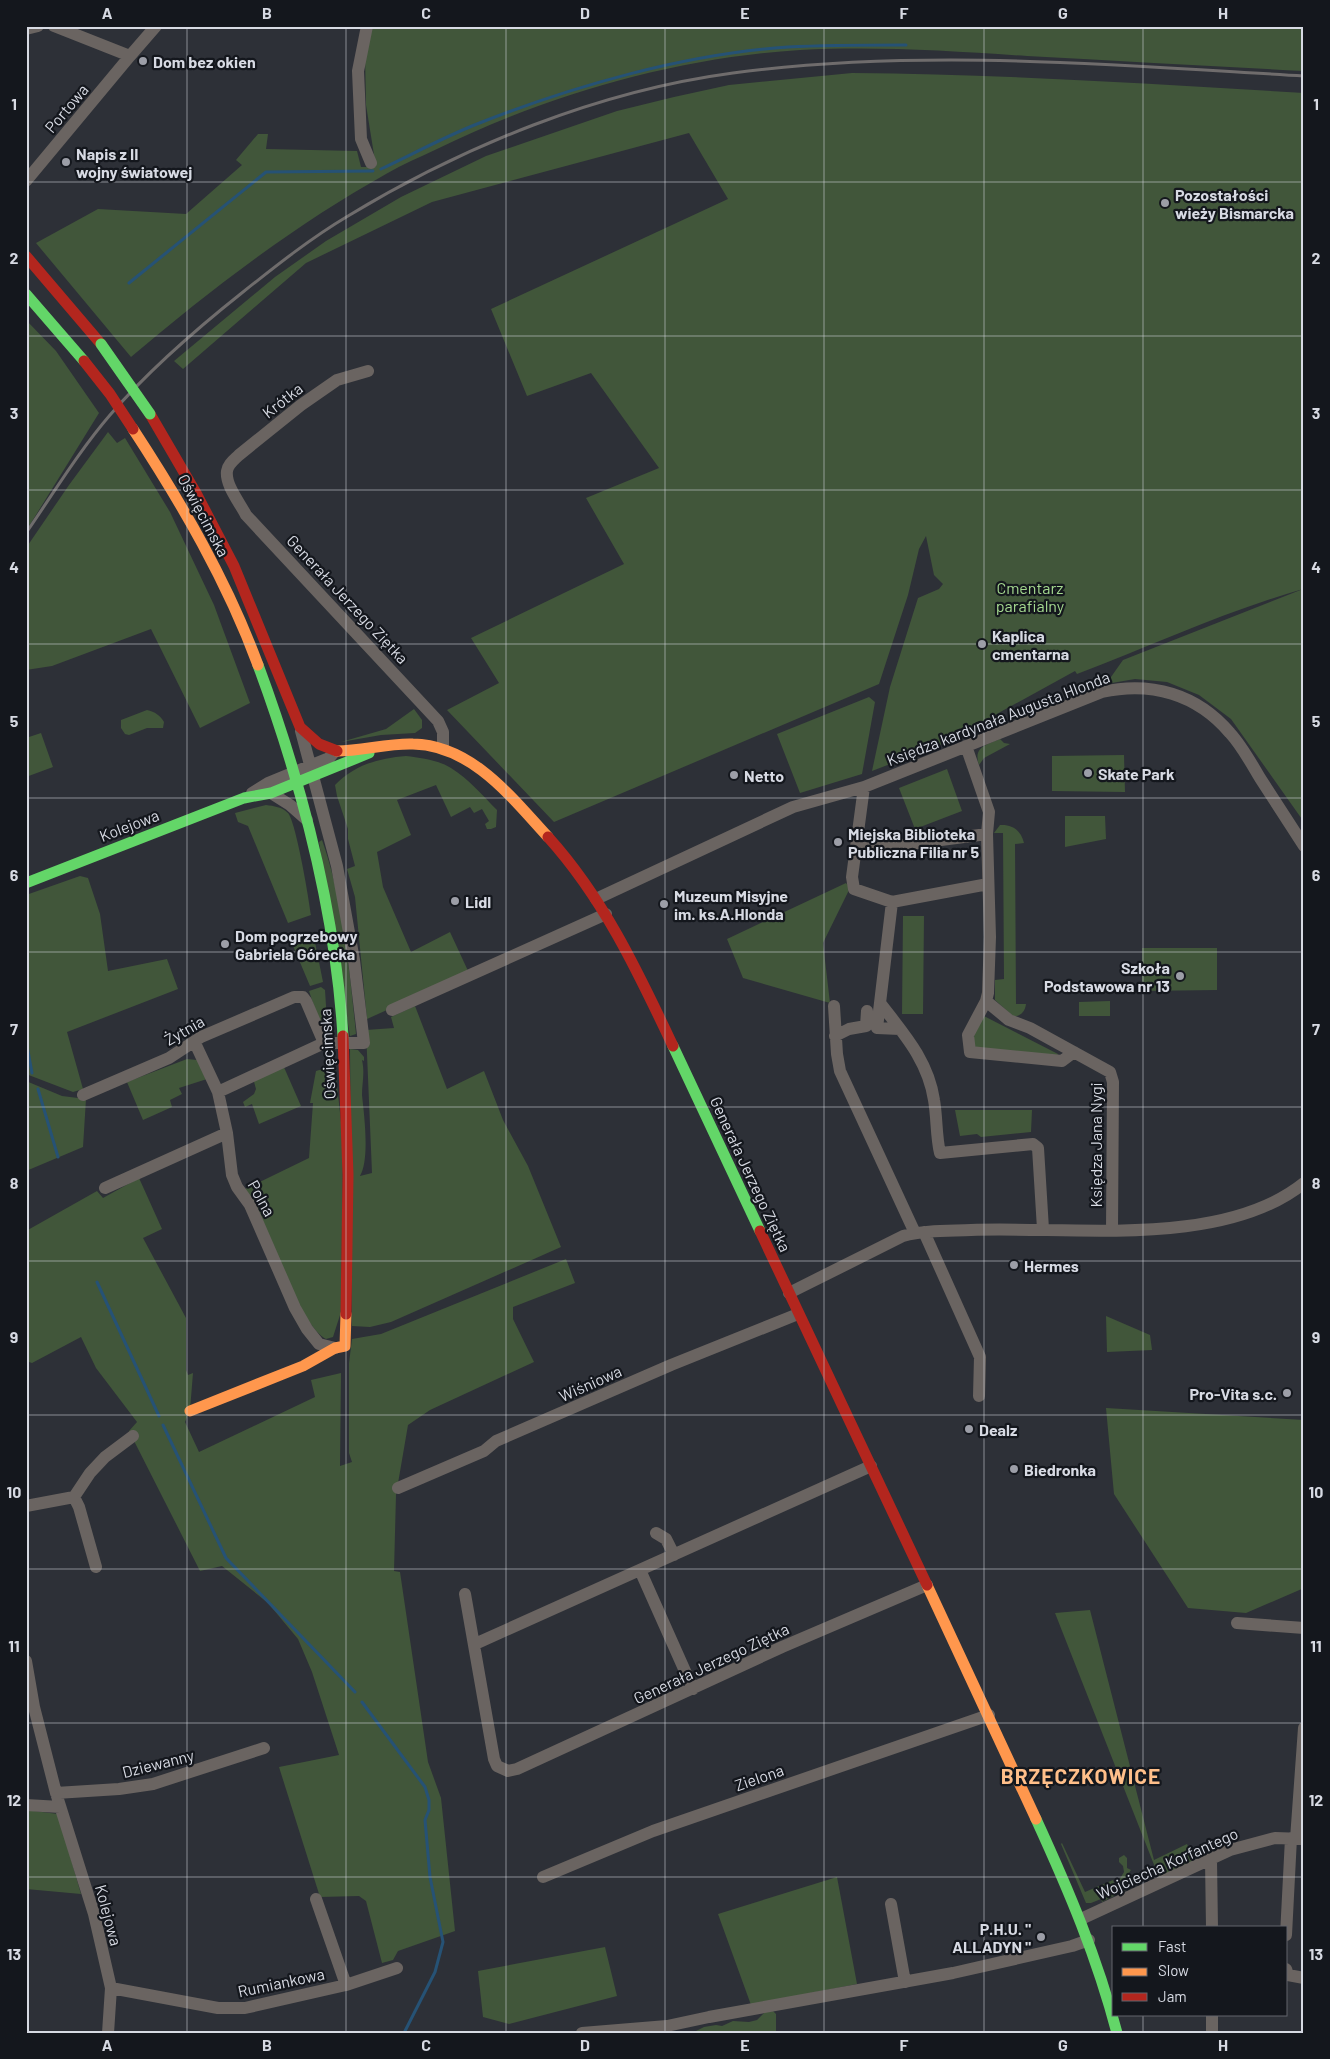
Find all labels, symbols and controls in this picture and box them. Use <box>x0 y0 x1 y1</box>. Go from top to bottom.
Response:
text: A <box>102 3 113 22</box>
text: B <box>262 3 272 22</box>
text: C <box>421 3 431 22</box>
text: D <box>580 3 590 22</box>
text: E <box>740 3 750 22</box>
text: F <box>900 3 909 22</box>
text: G <box>1058 3 1068 22</box>
text: H <box>1218 3 1228 22</box>
place label: Dom bez okien <box>153 52 256 71</box>
marker: Dom bez okien <box>137 55 149 67</box>
street label: Portowa <box>40 80 92 136</box>
text: 1 <box>11 94 17 113</box>
text: 1 <box>1313 94 1319 113</box>
place label: Napis z II wojny światowej <box>76 144 192 181</box>
marker: Napis z II wojny światowej <box>60 156 72 168</box>
place label: Pozostałości wieży Bismarcka <box>1175 185 1294 222</box>
marker: Pozostałości wieży Bismarcka <box>1159 197 1171 209</box>
text: 2 <box>10 248 19 267</box>
text: 2 <box>1312 248 1321 267</box>
street label: Krótka <box>258 378 306 422</box>
text: 3 <box>10 403 18 422</box>
text: 3 <box>1312 403 1320 422</box>
street label: Oświęcimska <box>174 470 234 560</box>
street label: Generała Jerzego Ziętka <box>283 531 413 667</box>
text: 4 <box>9 557 19 576</box>
text: 4 <box>1311 557 1321 576</box>
park label: Cmentarz parafialny <box>996 578 1065 615</box>
place label: Kaplica cmentarna <box>992 626 1069 663</box>
marker: Kaplica cmentarna <box>976 638 988 650</box>
street label: Księdza kardynała Augusta Hlonda <box>884 667 1112 769</box>
text: 5 <box>10 711 19 730</box>
text: 5 <box>1312 711 1321 730</box>
place label: Skate Park <box>1098 764 1175 783</box>
place label: Netto <box>744 766 784 785</box>
marker: Skate Park <box>1082 767 1094 779</box>
marker: Netto <box>728 769 740 781</box>
street label: Kolejowa <box>97 805 161 845</box>
place label: Miejska Biblioteka Publiczna Filia nr 5 <box>848 824 980 861</box>
marker: Miejska Biblioteka Publiczna Filia nr 5 <box>832 836 844 848</box>
text: 6 <box>10 865 19 884</box>
text: 6 <box>1312 865 1321 884</box>
place label: Muzeum Misyjne im. ks.A.Hlonda <box>674 886 788 923</box>
place label: Lidl <box>465 892 491 911</box>
marker: Lidl <box>449 895 461 907</box>
marker: Muzeum Misyjne im. ks.A.Hlonda <box>658 898 670 910</box>
place label: Dom pogrzebowy Gabriela Górecka <box>235 926 358 963</box>
marker: Dom pogrzebowy Gabriela Górecka <box>219 938 231 950</box>
place label: Szkoła Podstawowa nr 13 <box>1044 958 1170 995</box>
marker: Szkoła Podstawowa nr 13 <box>1174 970 1186 982</box>
street label: Oświęcimska <box>315 1008 339 1100</box>
street label: Żytnia <box>161 1011 207 1049</box>
text: 7 <box>10 1019 18 1038</box>
text: 7 <box>1312 1019 1320 1038</box>
street label: Księdza Jana Nygi <box>1086 1082 1105 1208</box>
street label: Generała Jerzego Ziętka <box>707 1093 795 1255</box>
text: 8 <box>10 1173 19 1192</box>
text: 8 <box>1312 1173 1321 1192</box>
street label: Polna <box>244 1177 280 1219</box>
place label: Hermes <box>1024 1256 1079 1275</box>
marker: Hermes <box>1008 1259 1020 1271</box>
text: 9 <box>10 1327 18 1346</box>
text: 9 <box>1312 1327 1320 1346</box>
street label: Wiśniowa <box>556 1361 624 1405</box>
place label: Pro-Vita s.c. <box>1190 1384 1277 1403</box>
marker: Pro-Vita s.c. <box>1281 1387 1293 1399</box>
place label: Dealz <box>979 1420 1017 1439</box>
marker: Dealz <box>963 1423 975 1435</box>
place label: Biedronka <box>1024 1460 1096 1479</box>
marker: Biedronka <box>1008 1463 1020 1475</box>
text: 10 <box>7 1482 21 1501</box>
text: 10 <box>1309 1482 1323 1501</box>
street label: Generała Jerzego Ziętka <box>630 1619 792 1707</box>
text: 11 <box>8 1636 20 1655</box>
text: 11 <box>1310 1636 1322 1655</box>
street label: Dziewanny <box>120 1745 197 1781</box>
street label: Zielona <box>732 1760 786 1794</box>
district label: BRZĘCZKOWICE <box>1001 1763 1161 1788</box>
text: 12 <box>7 1790 21 1809</box>
text: 12 <box>1309 1790 1323 1809</box>
street label: Wojciecha Korfantego <box>1093 1823 1241 1903</box>
street label: Kolejowa <box>92 1882 126 1948</box>
place label: P.H.U. " ALLADYN " <box>952 1919 1031 1956</box>
legend <box>1112 1926 1288 2016</box>
marker: P.H.U. " ALLADYN " <box>1035 1931 1047 1943</box>
text: Fast <box>1158 1937 1186 1955</box>
text: 13 <box>7 1944 21 1963</box>
text: 13 <box>1309 1944 1323 1963</box>
text: Slow <box>1158 1961 1189 1979</box>
street label: Rumiankowa <box>236 1964 326 2000</box>
text: Jam <box>1158 1987 1187 2005</box>
text: A <box>102 2035 113 2054</box>
text: B <box>262 2035 272 2054</box>
text: C <box>421 2035 431 2054</box>
text: D <box>580 2035 590 2054</box>
text: E <box>740 2035 750 2054</box>
text: F <box>900 2035 909 2054</box>
text: G <box>1058 2035 1068 2054</box>
text: H <box>1218 2035 1228 2054</box>

